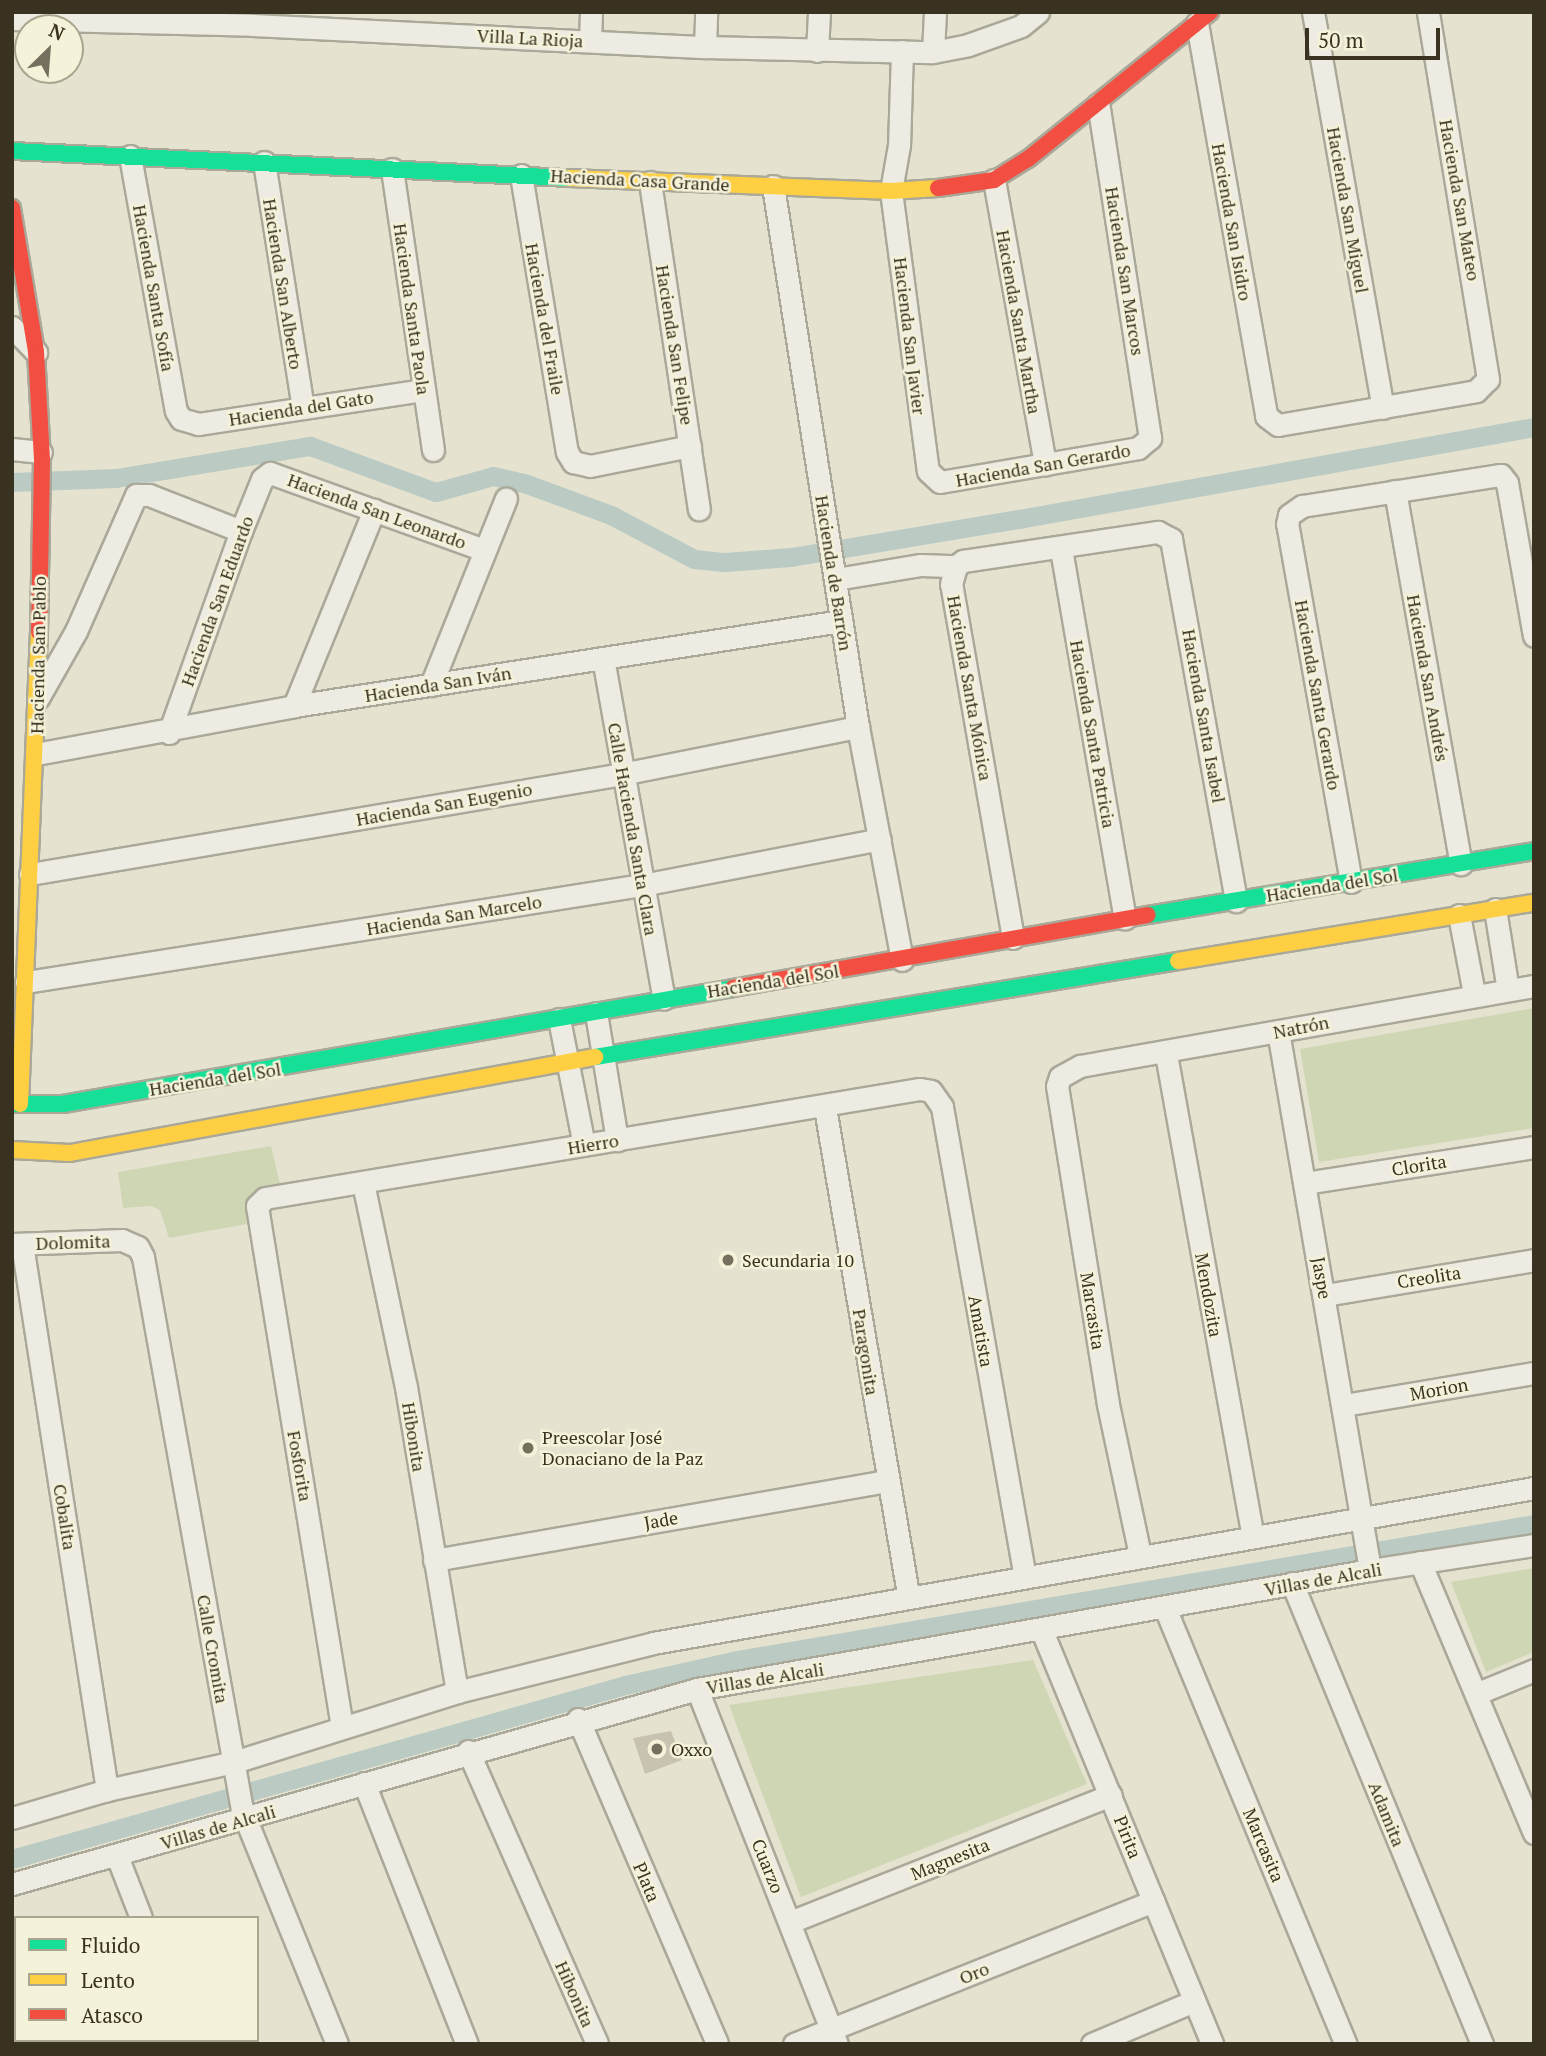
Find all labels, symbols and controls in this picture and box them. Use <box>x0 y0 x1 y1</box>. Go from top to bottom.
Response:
north arrow <box>14 14 84 84</box>
scale bar <box>1308 14 1443 58</box>
text: N <box>45 17 69 46</box>
street label: Villa La Rioja <box>476 24 584 52</box>
text: 50 m <box>1318 26 1364 54</box>
street label: Hacienda San Mateo <box>1435 118 1485 282</box>
street label: Hacienda San Miguel <box>1323 125 1373 295</box>
street label: Hacienda San Isidro <box>1208 142 1256 302</box>
street label: Hacienda Casa Grande <box>550 165 730 195</box>
street label: Hacienda San Marcos <box>1101 185 1149 357</box>
street label: Hacienda San Alberto <box>259 197 307 371</box>
street label: Hacienda Santa Sofía <box>129 203 179 373</box>
street label: Hacienda Santa Paola <box>389 222 435 396</box>
street label: Hacienda Santa Martha <box>992 228 1046 416</box>
street label: Hacienda del Fraile <box>521 241 569 397</box>
street label: Hacienda San Javier <box>890 256 930 416</box>
street label: Hacienda San Felipe <box>652 263 698 427</box>
street label: Hacienda del Gato <box>227 386 375 430</box>
street label: Hacienda San Gerardo <box>954 439 1132 491</box>
street label: Hacienda San Leonardo <box>285 469 469 553</box>
street label: Hacienda de Barrón <box>811 494 857 652</box>
street label: Hacienda San Eduardo <box>176 513 258 689</box>
street label: Hacienda San Pablo <box>26 576 50 734</box>
street label: Hacienda San Andrés <box>1403 593 1453 763</box>
street label: Hacienda Santa Mónica <box>943 594 997 782</box>
street label: Hacienda Santa Gerardo <box>1291 598 1345 792</box>
street label: Hacienda Santa Isabel <box>1178 627 1230 805</box>
street label: Hacienda Santa Patricia <box>1066 638 1120 830</box>
street label: Hacienda San Iván <box>363 662 513 706</box>
street label: Calle Hacienda Santa Clara <box>604 721 662 937</box>
street label: Hacienda San Eugenio <box>354 778 534 830</box>
street label: Hacienda del Sol <box>1265 864 1399 906</box>
street label: Hacienda San Marcelo <box>365 890 543 940</box>
street label: Hacienda del Sol <box>706 960 840 1002</box>
street label: Natrón <box>1271 1011 1331 1043</box>
street label: Hacienda del Sol <box>148 1058 282 1100</box>
street label: Hierro <box>566 1129 620 1159</box>
street label: Clorita <box>1390 1150 1448 1180</box>
street label: Dolomita <box>35 1230 111 1254</box>
place label: Secundaria 10 <box>742 1249 854 1271</box>
street label: Mendozita <box>1191 1251 1227 1339</box>
marker: Secundaria 10 <box>720 1252 736 1268</box>
street label: Jaspe <box>1308 1255 1336 1301</box>
street label: Creolita <box>1396 1261 1462 1293</box>
street label: Marcasita <box>1076 1271 1110 1351</box>
street label: Amatista <box>964 1293 998 1369</box>
street label: Paragonita <box>849 1307 883 1397</box>
street label: Morion <box>1408 1373 1470 1405</box>
street label: Hibonita <box>398 1401 430 1473</box>
place label: Preescolar José Donaciano de la Paz <box>542 1427 703 1470</box>
street label: Fosforita <box>283 1429 317 1503</box>
marker: Preescolar José Donaciano de la Paz <box>520 1440 536 1456</box>
street label: Cobalita <box>49 1482 81 1552</box>
street label: Jade <box>642 1506 680 1534</box>
street label: Villas de Alcali <box>1262 1558 1384 1600</box>
street label: Calle Cromita <box>193 1593 233 1705</box>
street label: Villas de Alcali <box>704 1658 826 1698</box>
place label: Oxxo <box>671 1738 712 1760</box>
marker: Oxxo <box>649 1741 665 1757</box>
street label: Adamita <box>1364 1778 1410 1850</box>
street label: Villas de Alcali <box>158 1800 278 1854</box>
street label: Marcasita <box>1239 1805 1289 1885</box>
street label: Pirita <box>1110 1812 1146 1862</box>
street label: Magnesita <box>908 1833 992 1885</box>
street label: Cuarzo <box>747 1836 789 1896</box>
street label: Plata <box>629 1859 665 1905</box>
legend <box>14 1916 259 2042</box>
text: Fluido <box>81 1931 140 1959</box>
street label: Oro <box>956 1957 992 1989</box>
street label: Hibonita <box>551 1958 599 2030</box>
text: Lento <box>81 1966 135 1994</box>
text: Atasco <box>81 2001 143 2029</box>

